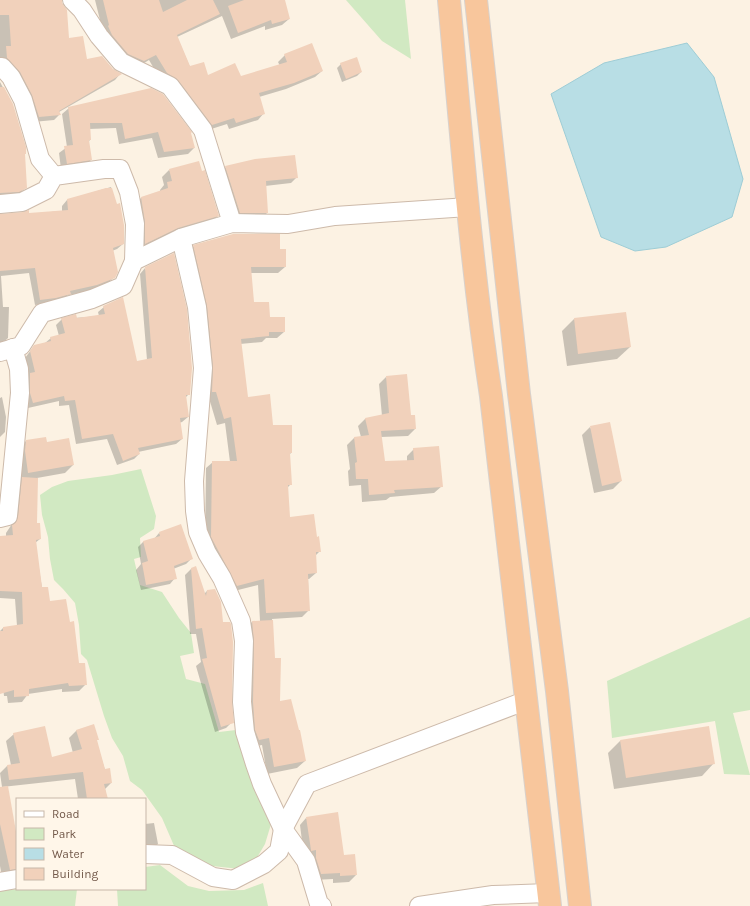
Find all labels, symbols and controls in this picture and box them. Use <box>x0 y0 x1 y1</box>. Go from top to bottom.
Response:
legend <box>16 798 146 890</box>
text: Road <box>52 807 80 821</box>
text: Park <box>52 827 77 841</box>
text: Water <box>52 847 85 861</box>
text: Building <box>52 867 99 881</box>

